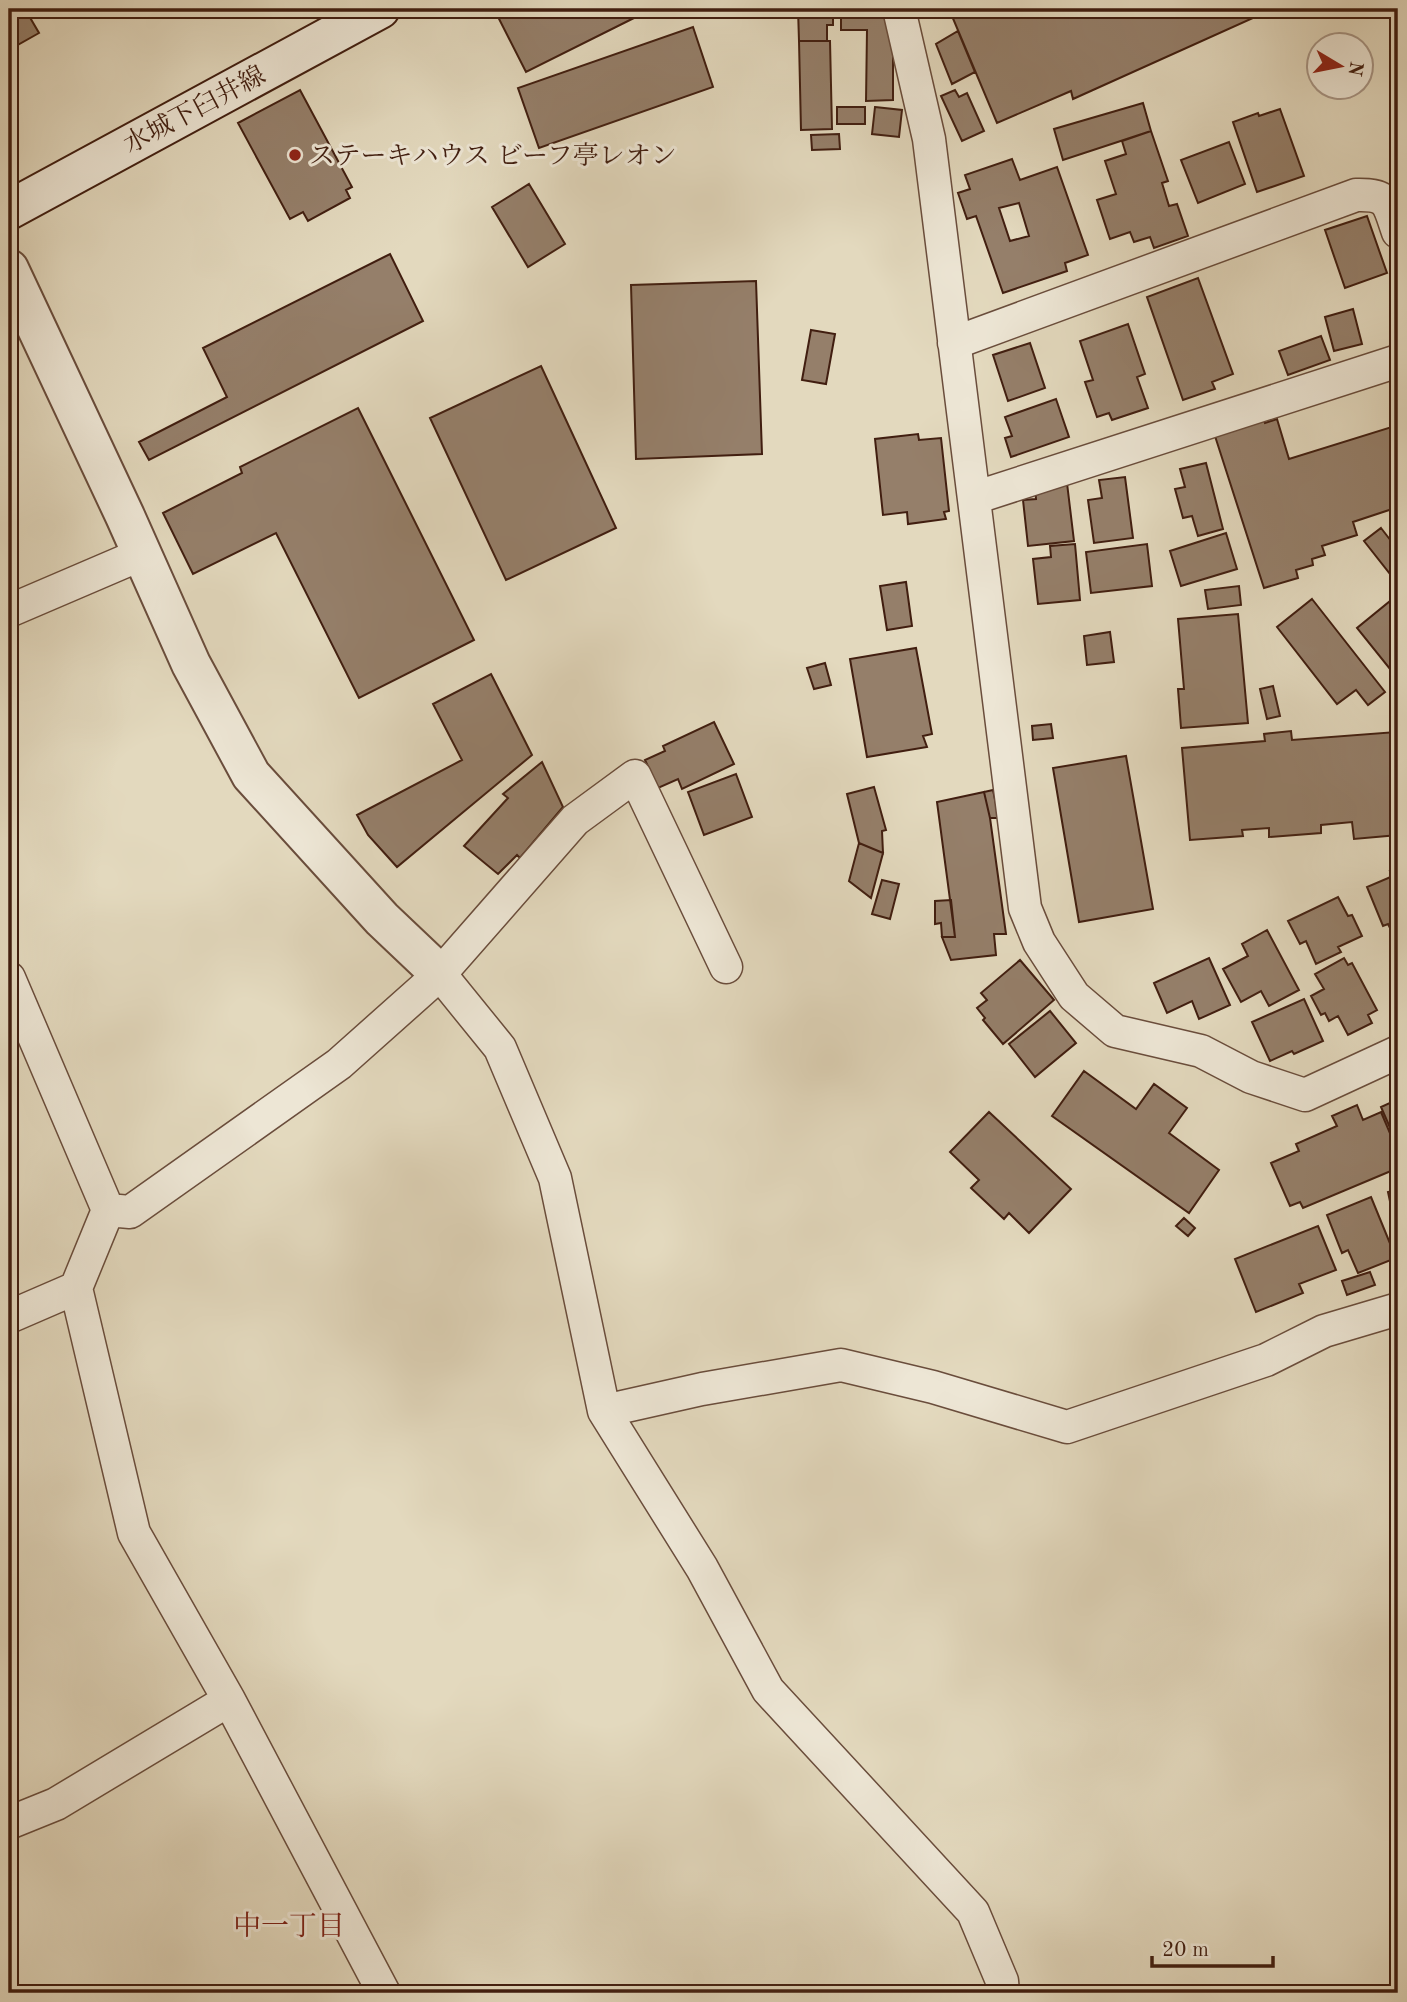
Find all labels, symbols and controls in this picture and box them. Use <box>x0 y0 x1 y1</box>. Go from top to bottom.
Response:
north arrow <box>1306 32 1376 102</box>
text: N <box>1344 60 1365 78</box>
street label: 水城下臼井線 <box>119 61 270 159</box>
place label: ステーキハウス ビーフ亭レオン <box>309 142 677 170</box>
marker: ステーキハウス ビーフ亭レオン <box>287 147 303 163</box>
district label: 中一丁目 <box>233 1911 345 1942</box>
scale bar <box>1152 1925 1272 1969</box>
text: 20 m <box>1162 1940 1209 1961</box>

